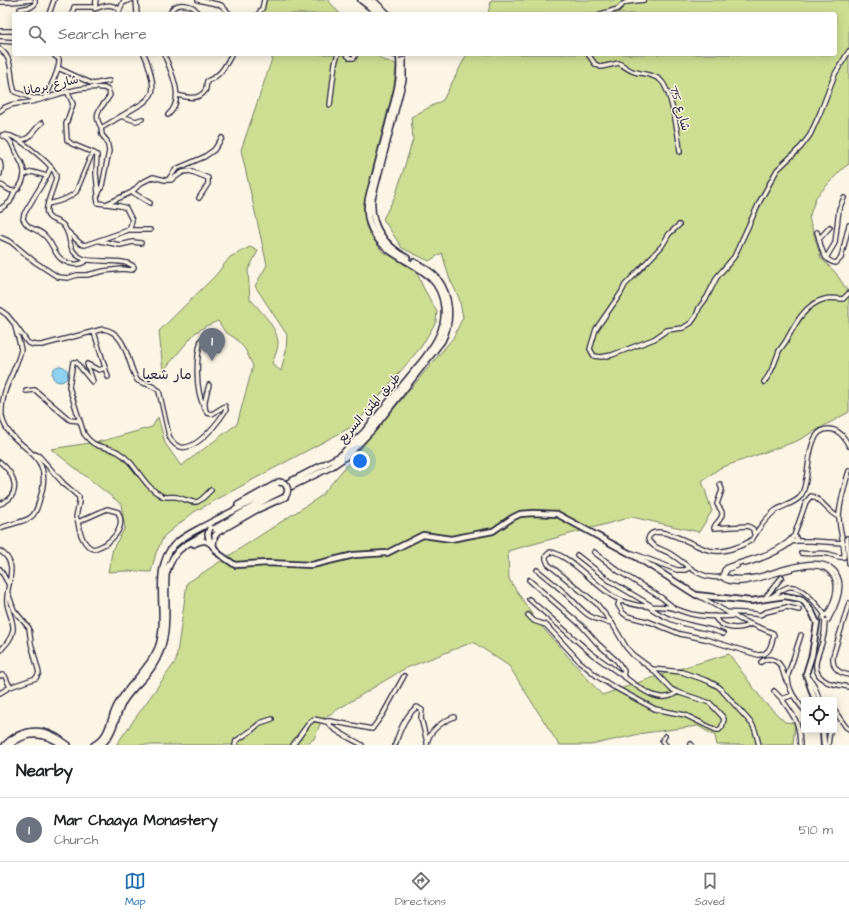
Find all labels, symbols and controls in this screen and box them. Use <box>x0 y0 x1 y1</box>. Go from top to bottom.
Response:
search box <box>12 12 837 56</box>
icon: search <box>26 23 48 45</box>
text: Search here <box>58 24 147 45</box>
street label: شارع برمانا <box>22 71 80 100</box>
street label: شارع 75 <box>665 83 694 133</box>
pin: 1 <box>199 328 225 361</box>
district label: مار شعيا <box>142 365 192 385</box>
street label: طريق المتن السريع <box>334 370 405 447</box>
your location <box>350 451 370 471</box>
map controls <box>801 697 837 733</box>
button: locate <box>801 697 837 733</box>
text: Nearby <box>16 759 73 783</box>
text: Mar Chaaya Monastery <box>54 810 218 831</box>
text: 1 <box>28 821 30 839</box>
text: 510 m <box>799 821 833 839</box>
text: Church <box>54 831 98 849</box>
tab: Map <box>124 870 146 909</box>
tab: Directions <box>395 870 446 909</box>
tab: Saved <box>695 870 725 909</box>

